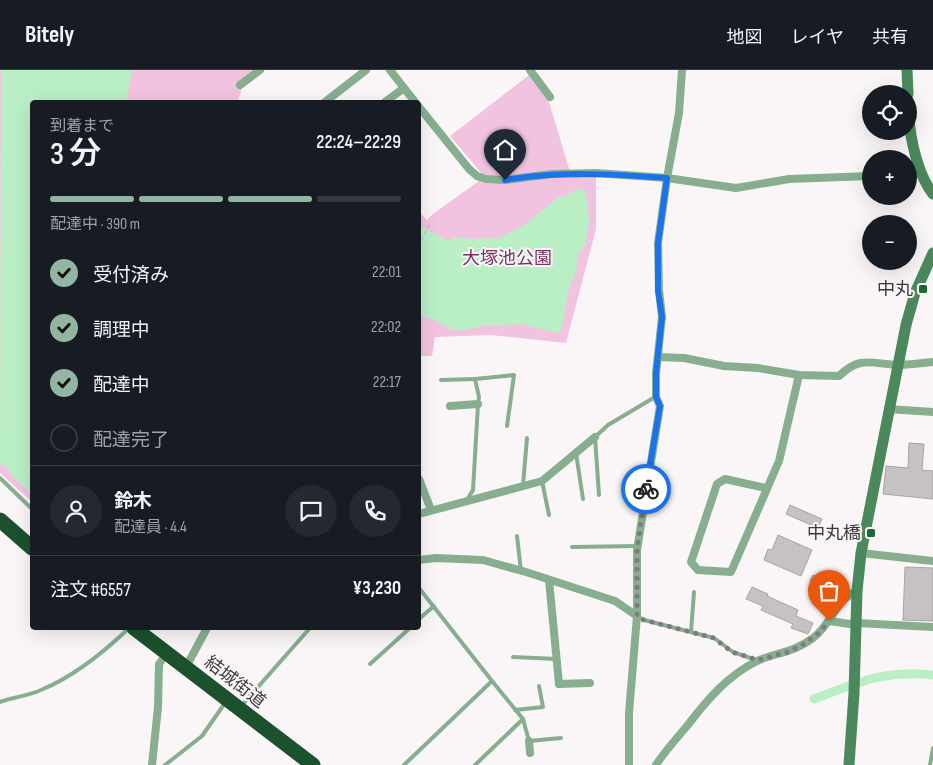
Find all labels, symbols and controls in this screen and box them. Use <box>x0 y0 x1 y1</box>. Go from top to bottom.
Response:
text: Bitely <box>25 20 74 49</box>
text: 地図 <box>727 27 763 48</box>
text: レイヤ <box>791 27 844 48</box>
text: 共有 <box>872 27 908 48</box>
map controls <box>862 85 917 270</box>
button: locate <box>862 85 917 140</box>
text: 到着まで <box>50 117 114 136</box>
pin <box>484 129 526 180</box>
text: 22:24–22:29 <box>316 131 401 154</box>
text: 3 分 <box>50 135 101 174</box>
icon: home <box>491 136 519 164</box>
button: + <box>862 150 917 205</box>
text: 配達中 · 390 m <box>50 215 140 234</box>
button: − <box>862 215 917 270</box>
park label: 大塚池公園 <box>462 248 552 269</box>
icon: check <box>50 259 78 287</box>
text: 22:01 <box>372 263 401 282</box>
text: 受付済み <box>93 264 169 287</box>
place label: 中丸 <box>877 279 913 300</box>
marker: 中丸 <box>917 283 929 295</box>
icon: check <box>50 314 78 342</box>
text: 22:02 <box>371 318 401 337</box>
text: 調理中 <box>93 319 150 342</box>
icon: check <box>50 369 78 397</box>
text: 22:17 <box>373 373 401 392</box>
text: 配達中 <box>93 374 150 397</box>
text: 配達完了 <box>93 429 169 452</box>
courier <box>621 464 671 514</box>
icon: bike <box>632 475 660 503</box>
button: person <box>50 485 102 537</box>
button: chat <box>285 485 337 537</box>
button: phone <box>349 485 401 537</box>
text: 鈴木 <box>114 490 152 513</box>
text: 配達員 · 4.4 <box>114 518 187 537</box>
place label: 中丸橋 <box>807 523 861 544</box>
marker: 中丸橋 <box>865 527 877 539</box>
pin <box>808 570 850 621</box>
text: ¥3,230 <box>353 577 401 600</box>
icon: bag <box>815 577 843 605</box>
text: 注文 #6557 <box>50 579 131 602</box>
street label: 結城街道 <box>200 652 270 712</box>

